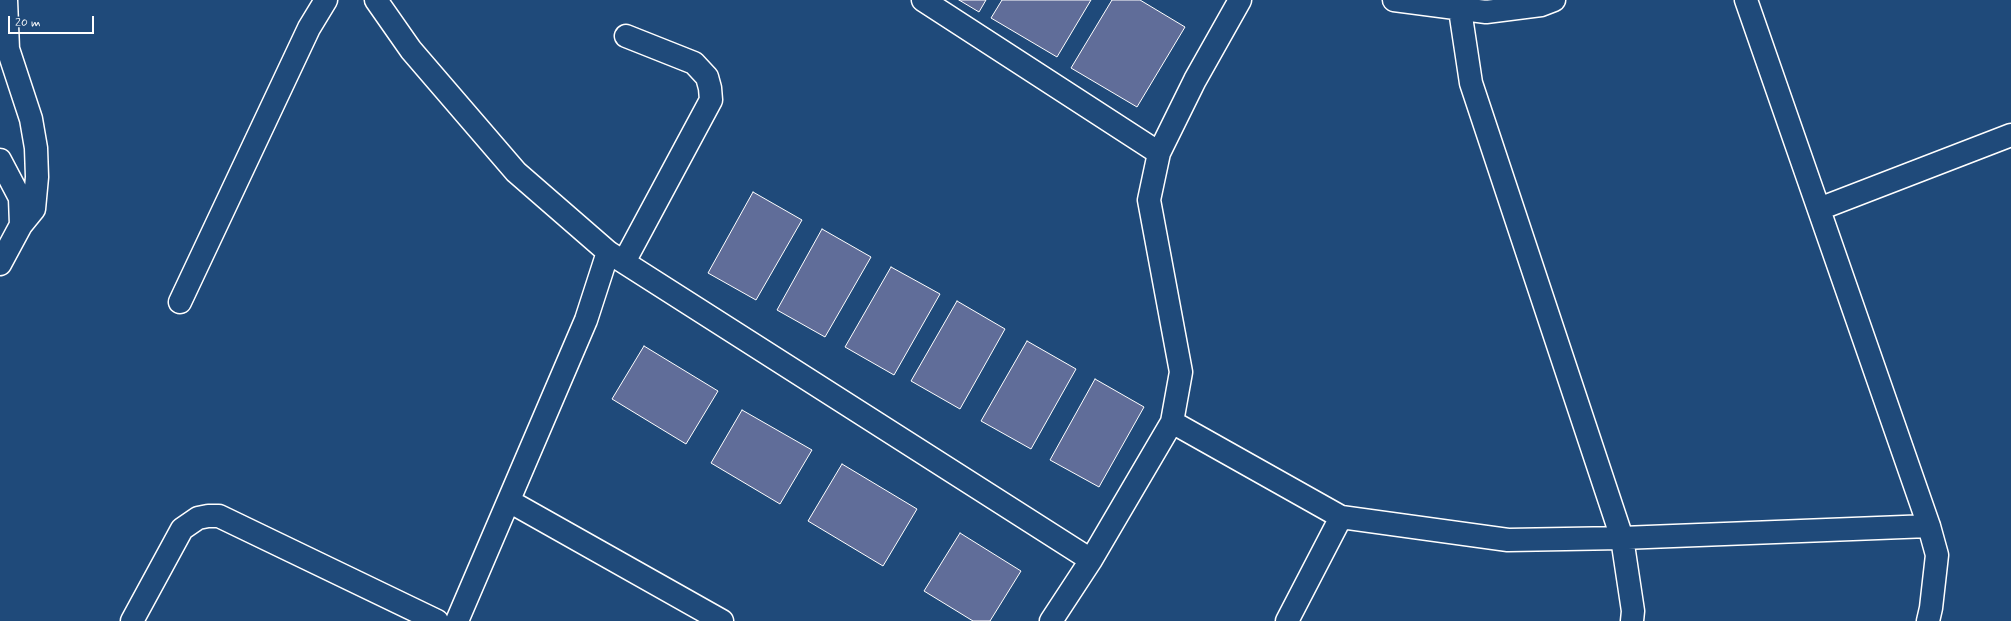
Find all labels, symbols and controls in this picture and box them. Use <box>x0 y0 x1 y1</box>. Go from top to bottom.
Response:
scale bar <box>10 8 96 34</box>
text: 20 m <box>15 15 41 31</box>

